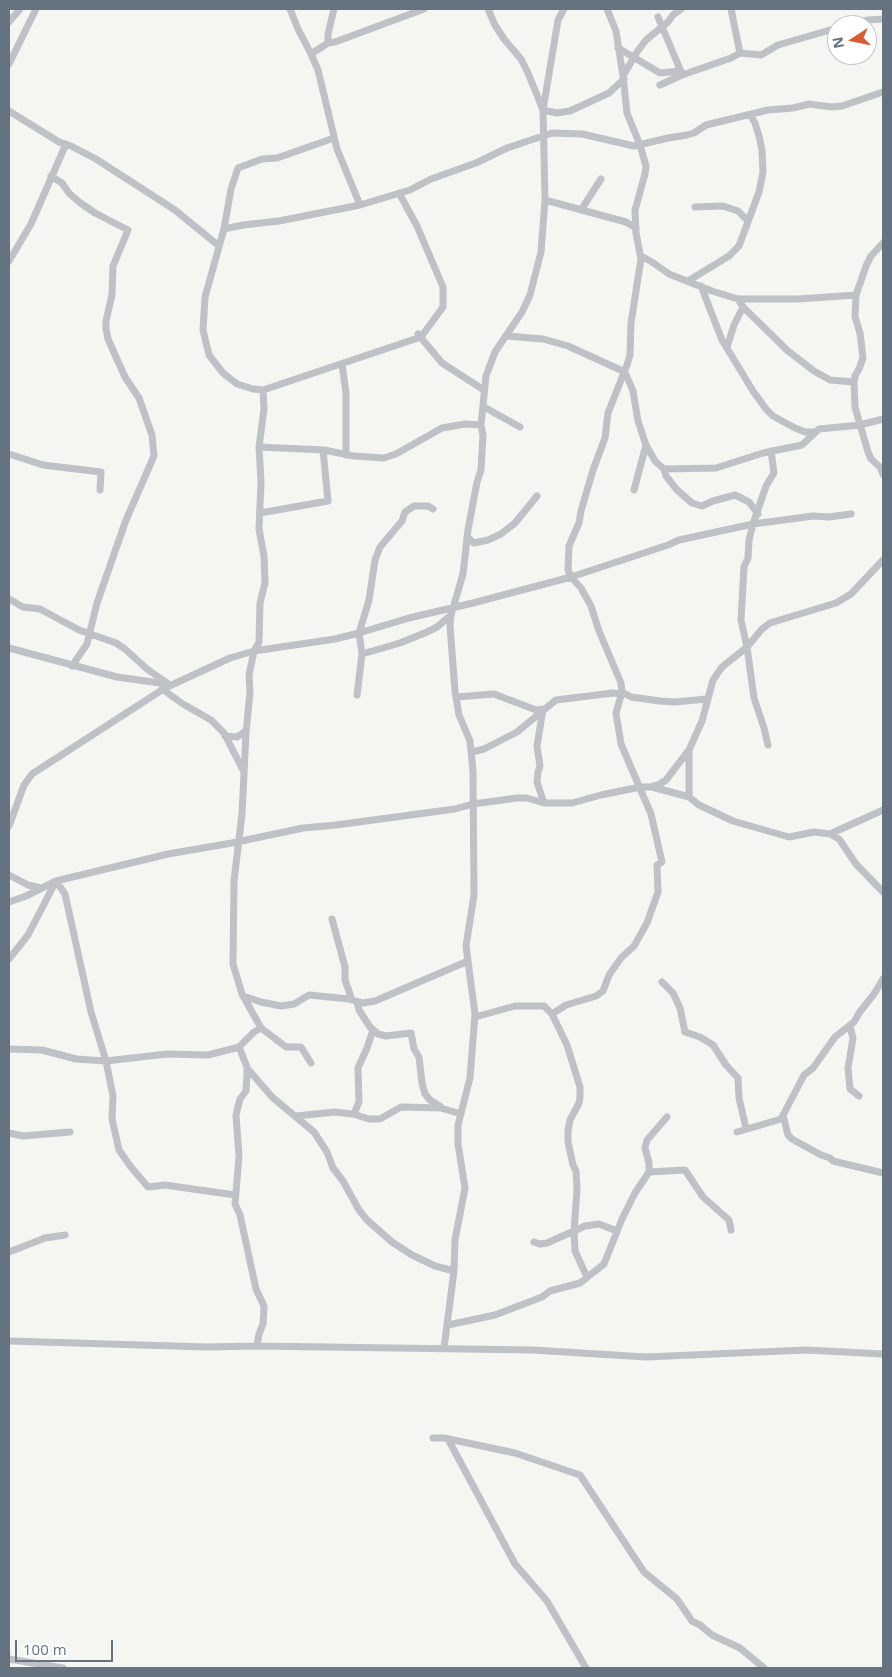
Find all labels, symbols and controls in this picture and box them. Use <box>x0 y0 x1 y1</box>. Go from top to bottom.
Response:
north arrow <box>827 15 877 65</box>
text: N <box>827 35 848 50</box>
scale bar <box>18 1630 115 1662</box>
text: 100 m <box>23 1639 67 1659</box>

